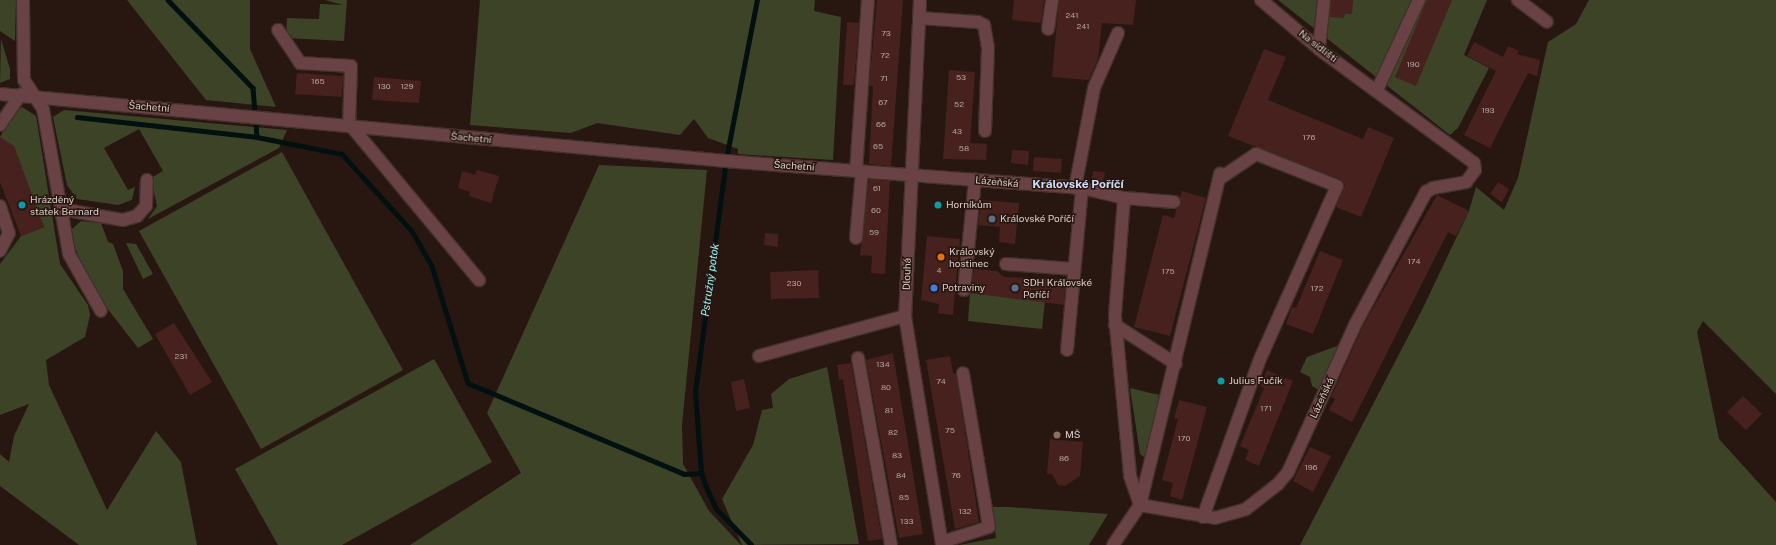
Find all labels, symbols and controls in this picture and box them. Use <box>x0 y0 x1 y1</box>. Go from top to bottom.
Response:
house number: 241 <box>1065 11 1079 21</box>
house number: 241 <box>1076 22 1090 32</box>
street label: Na sídlišti <box>1296 27 1340 65</box>
house number: 73 <box>881 29 891 39</box>
house number: 72 <box>880 51 890 61</box>
house number: 190 <box>1406 60 1420 70</box>
house number: 53 <box>956 73 966 83</box>
house number: 71 <box>880 74 888 84</box>
house number: 165 <box>311 77 325 87</box>
house number: 130 <box>377 82 391 92</box>
house number: 129 <box>400 82 414 92</box>
house number: 67 <box>878 98 888 108</box>
street label: Šachetní <box>128 99 170 115</box>
house number: 52 <box>954 100 964 110</box>
house number: 193 <box>1481 106 1495 116</box>
house number: 66 <box>876 120 886 130</box>
house number: 43 <box>952 127 962 137</box>
street label: Šachetní <box>450 130 492 146</box>
house number: 176 <box>1303 133 1315 143</box>
house number: 65 <box>873 142 883 152</box>
house number: 58 <box>959 144 969 154</box>
street label: Šachetní <box>773 159 815 173</box>
street label: Lázeňská <box>975 174 1019 190</box>
district label: Královské Poříčí <box>1032 178 1124 192</box>
house number: 61 <box>873 184 881 194</box>
place label: Hrázděný statek Bernard <box>30 193 99 216</box>
place label: Horníkům <box>946 199 991 211</box>
marker: Hrázděný statek Bernard <box>17 200 27 210</box>
marker: Horníkům <box>933 200 943 210</box>
house number: 60 <box>871 206 881 216</box>
place label: Královské Poříčí <box>1000 213 1074 225</box>
marker: Královské Poříčí <box>987 214 997 224</box>
house number: 59 <box>869 228 879 238</box>
water label: Pstružný potok <box>698 243 722 317</box>
place label: Královský hostinec <box>949 245 995 268</box>
marker: Královský hostinec <box>936 252 946 262</box>
house number: 174 <box>1408 257 1420 267</box>
street label: Dlouhá <box>900 258 914 290</box>
house number: 4 <box>936 266 942 276</box>
house number: 175 <box>1161 267 1175 277</box>
place label: SDH Královské Poříčí <box>1023 276 1092 300</box>
house number: 230 <box>787 279 801 289</box>
place label: Potraviny <box>942 282 985 294</box>
marker: Potraviny <box>929 283 939 293</box>
marker: SDH Královské Poříčí <box>1010 283 1020 293</box>
house number: 172 <box>1311 284 1323 294</box>
house number: 231 <box>174 352 188 362</box>
house number: 134 <box>876 360 890 370</box>
place label: Julius Fučík <box>1229 375 1283 387</box>
marker: Julius Fučík <box>1216 376 1226 386</box>
street label: Lázeňská <box>1307 376 1337 420</box>
house number: 74 <box>936 377 946 387</box>
house number: 80 <box>881 383 891 393</box>
house number: 171 <box>1260 404 1272 414</box>
house number: 81 <box>885 406 893 416</box>
house number: 75 <box>945 426 955 436</box>
house number: 82 <box>888 428 898 438</box>
place label: MŠ <box>1065 429 1081 441</box>
marker: MŠ <box>1052 430 1062 440</box>
house number: 170 <box>1178 434 1190 444</box>
house number: 83 <box>892 451 902 461</box>
house number: 86 <box>1059 454 1069 464</box>
house number: 196 <box>1304 463 1318 473</box>
house number: 84 <box>896 471 906 481</box>
house number: 76 <box>951 471 961 481</box>
house number: 85 <box>899 493 909 503</box>
house number: 132 <box>958 507 972 517</box>
house number: 133 <box>900 517 914 527</box>

